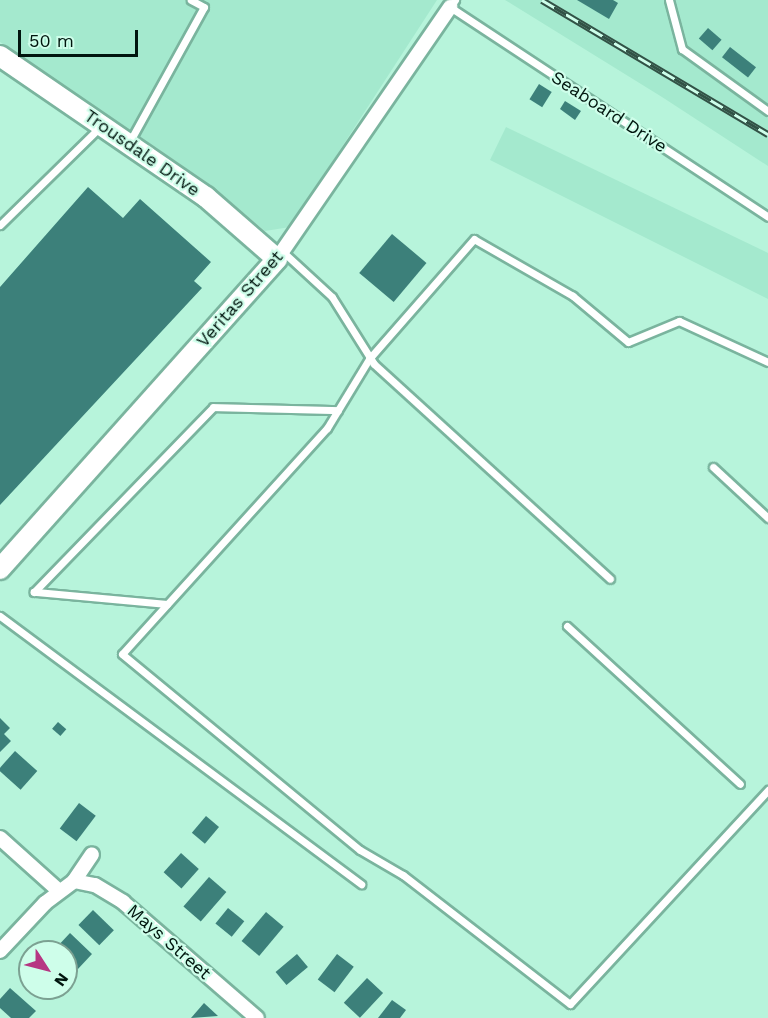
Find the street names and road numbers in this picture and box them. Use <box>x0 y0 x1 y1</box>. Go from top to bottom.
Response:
street label: Seaboard Drive <box>547 67 671 157</box>
street label: Trousdale Drive <box>80 105 204 201</box>
street label: Veritas Street <box>192 246 288 352</box>
street label: Mays Street <box>123 900 215 984</box>

